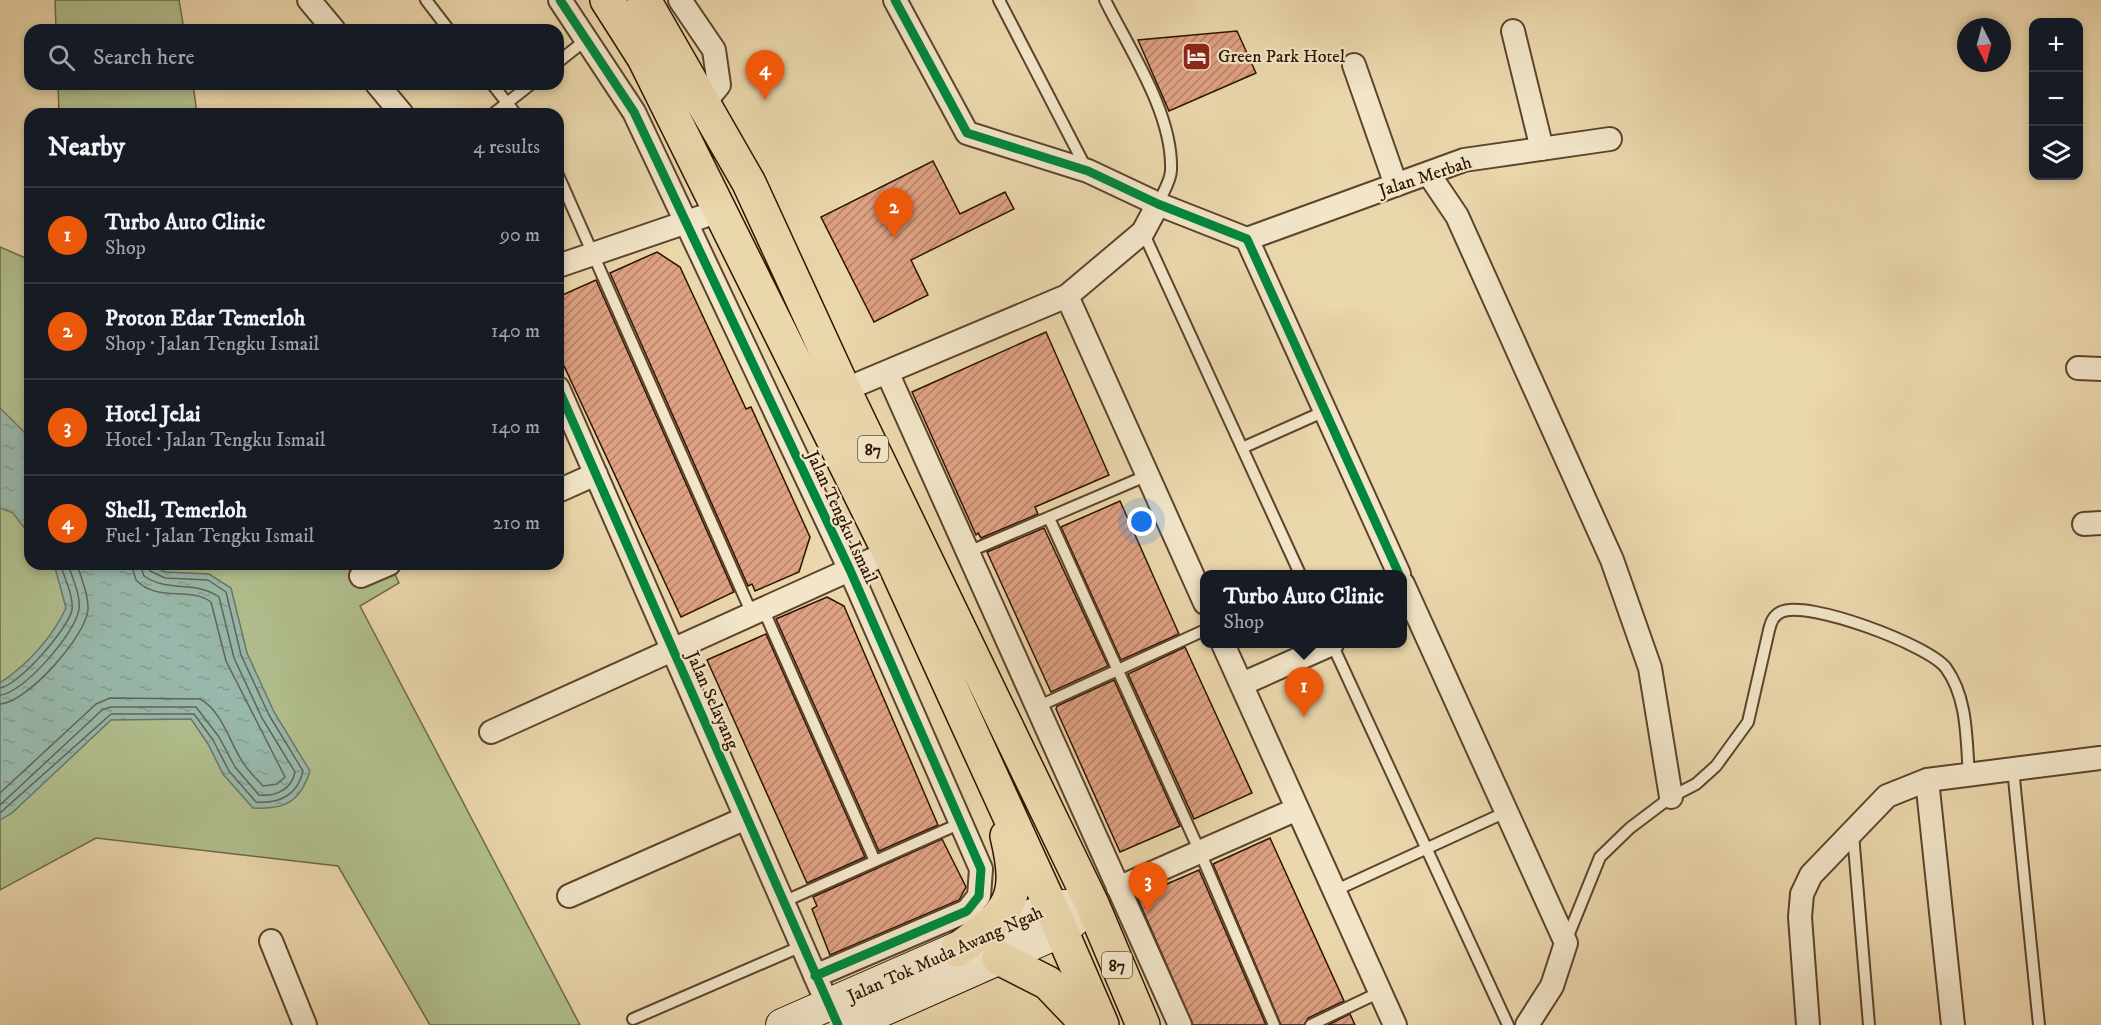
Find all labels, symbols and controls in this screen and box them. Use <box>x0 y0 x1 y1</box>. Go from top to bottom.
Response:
north arrow <box>1957 18 2011 72</box>
map controls <box>2029 18 2083 180</box>
button: + <box>2029 18 2083 72</box>
search box <box>24 24 564 90</box>
hotel icon: Green Park Hotel <box>1181 40 1213 72</box>
icon: search <box>45 41 78 74</box>
text: Search here <box>93 44 195 71</box>
place label: Green Park Hotel <box>1218 46 1346 68</box>
pin: 4 <box>746 51 784 100</box>
button: − <box>2029 72 2083 126</box>
button: layers <box>2029 126 2083 180</box>
text: Nearby <box>48 131 125 164</box>
text: 4 results <box>473 135 540 160</box>
street label: Jalan Merbah <box>1374 151 1475 203</box>
pin: 2 <box>874 188 914 238</box>
text: Turbo Auto Clinic <box>105 209 265 236</box>
text: 1 <box>64 223 71 248</box>
text: 90 m <box>500 223 540 248</box>
text: Shop <box>105 236 146 261</box>
text: Proton Edar Temerloh <box>105 305 305 332</box>
text: 2 <box>63 319 72 344</box>
text: 140 m <box>491 319 540 344</box>
text: Shop · Jalan Tengku Ismail <box>105 332 319 357</box>
text: Hotel Jelai <box>105 401 200 428</box>
text: 3 <box>64 415 71 440</box>
text: 140 m <box>491 415 540 440</box>
text: Hotel · Jalan Tengku Ismail <box>105 428 326 453</box>
road number: 87 <box>858 436 888 462</box>
street label: Jalan Tengku Ismail <box>800 446 882 588</box>
text: Shell, Temerloh <box>105 497 247 524</box>
your location <box>1127 507 1156 536</box>
text: 4 <box>62 511 73 536</box>
text: 210 m <box>493 511 540 536</box>
text: Fuel · Jalan Tengku Ismail <box>105 524 314 549</box>
popup <box>1200 570 1407 648</box>
text: Turbo Auto Clinic <box>1223 583 1384 610</box>
text: Shop <box>1223 610 1264 635</box>
street label: Jalan Selayang <box>680 646 744 753</box>
pin: 1 <box>1284 668 1324 717</box>
pin: 3 <box>1128 862 1168 912</box>
street label: Jalan Tok Muda Awang Ngah <box>842 902 1047 1009</box>
road number: 87 <box>1102 952 1132 978</box>

